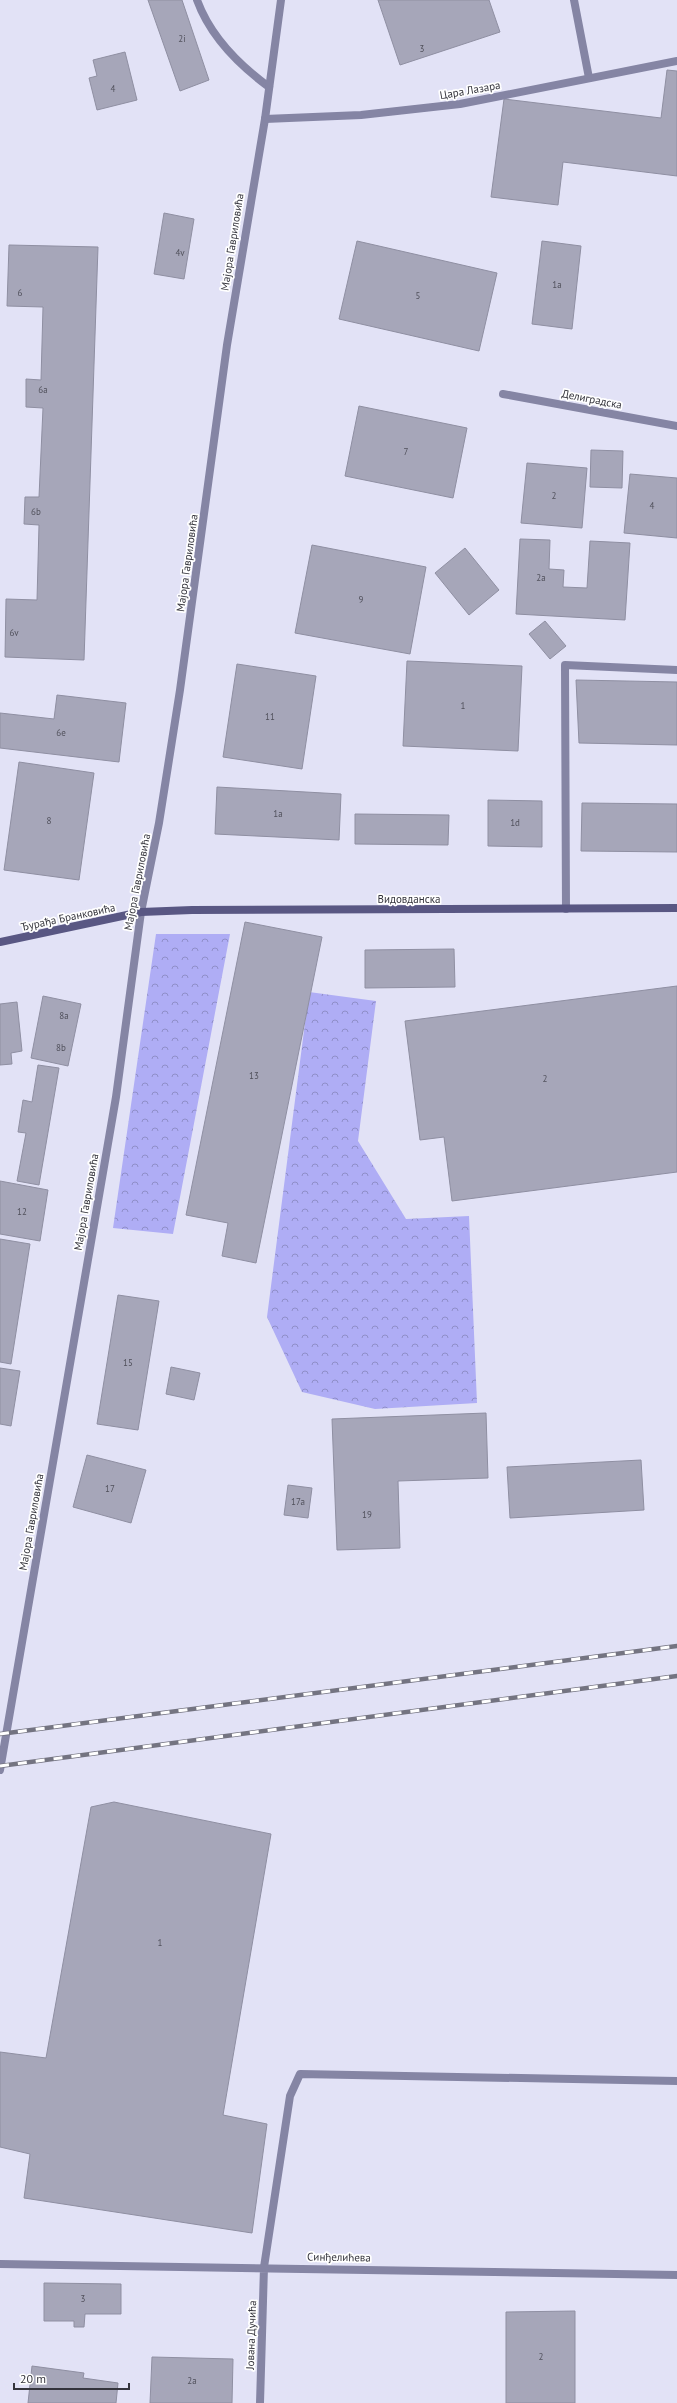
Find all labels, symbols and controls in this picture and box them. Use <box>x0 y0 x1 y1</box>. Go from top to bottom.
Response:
house number: 2i <box>178 33 186 44</box>
house number: 3 <box>420 43 425 54</box>
street label: Цара Лазара <box>439 78 501 102</box>
house number: 4 <box>111 83 116 94</box>
street label: Мајора Гавриловића <box>217 192 247 292</box>
house number: 4v <box>175 247 185 258</box>
house number: 1a <box>552 279 562 290</box>
house number: 6 <box>18 287 23 298</box>
house number: 5 <box>416 290 421 301</box>
house number: 6a <box>38 384 48 395</box>
street label: Делиградска <box>561 386 623 412</box>
house number: 7 <box>404 446 409 457</box>
house number: 2 <box>552 490 557 501</box>
house number: 4 <box>650 500 655 511</box>
house number: 6b <box>31 506 41 517</box>
street label: Мајора Гавриловића <box>173 513 201 613</box>
house number: 2a <box>536 572 546 583</box>
house number: 9 <box>359 594 364 605</box>
house number: 6v <box>9 627 19 638</box>
house number: 1 <box>461 700 466 711</box>
house number: 11 <box>265 711 275 722</box>
house number: 6e <box>56 727 66 738</box>
house number: 1a <box>273 808 283 819</box>
house number: 8 <box>47 815 52 826</box>
house number: 1d <box>510 817 520 828</box>
street label: Мајора Гавриловића <box>121 832 153 932</box>
street label: Видовданска <box>378 892 440 906</box>
street label: Ђурађа Бранковића <box>19 900 117 934</box>
house number: 8a <box>59 1010 69 1021</box>
house number: 8b <box>56 1042 66 1053</box>
house number: 13 <box>249 1070 259 1081</box>
house number: 2 <box>543 1073 548 1084</box>
street label: Мајора Гавриловића <box>71 1152 101 1252</box>
house number: 12 <box>17 1206 27 1217</box>
house number: 15 <box>123 1357 133 1368</box>
street label: Мајора Гавриловића <box>16 1472 46 1572</box>
house number: 17 <box>105 1483 115 1494</box>
house number: 17a <box>291 1496 305 1507</box>
house number: 19 <box>362 1509 372 1520</box>
house number: 1 <box>158 1937 163 1948</box>
street label: Синђелићева <box>307 2249 371 2265</box>
house number: 3 <box>81 2293 86 2304</box>
street label: Јована Дучића <box>243 2300 259 2371</box>
house number: 2 <box>539 2351 544 2362</box>
scale bar <box>14 2365 129 2391</box>
text: 20 m <box>20 2371 46 2386</box>
house number: 2a <box>187 2375 197 2386</box>

